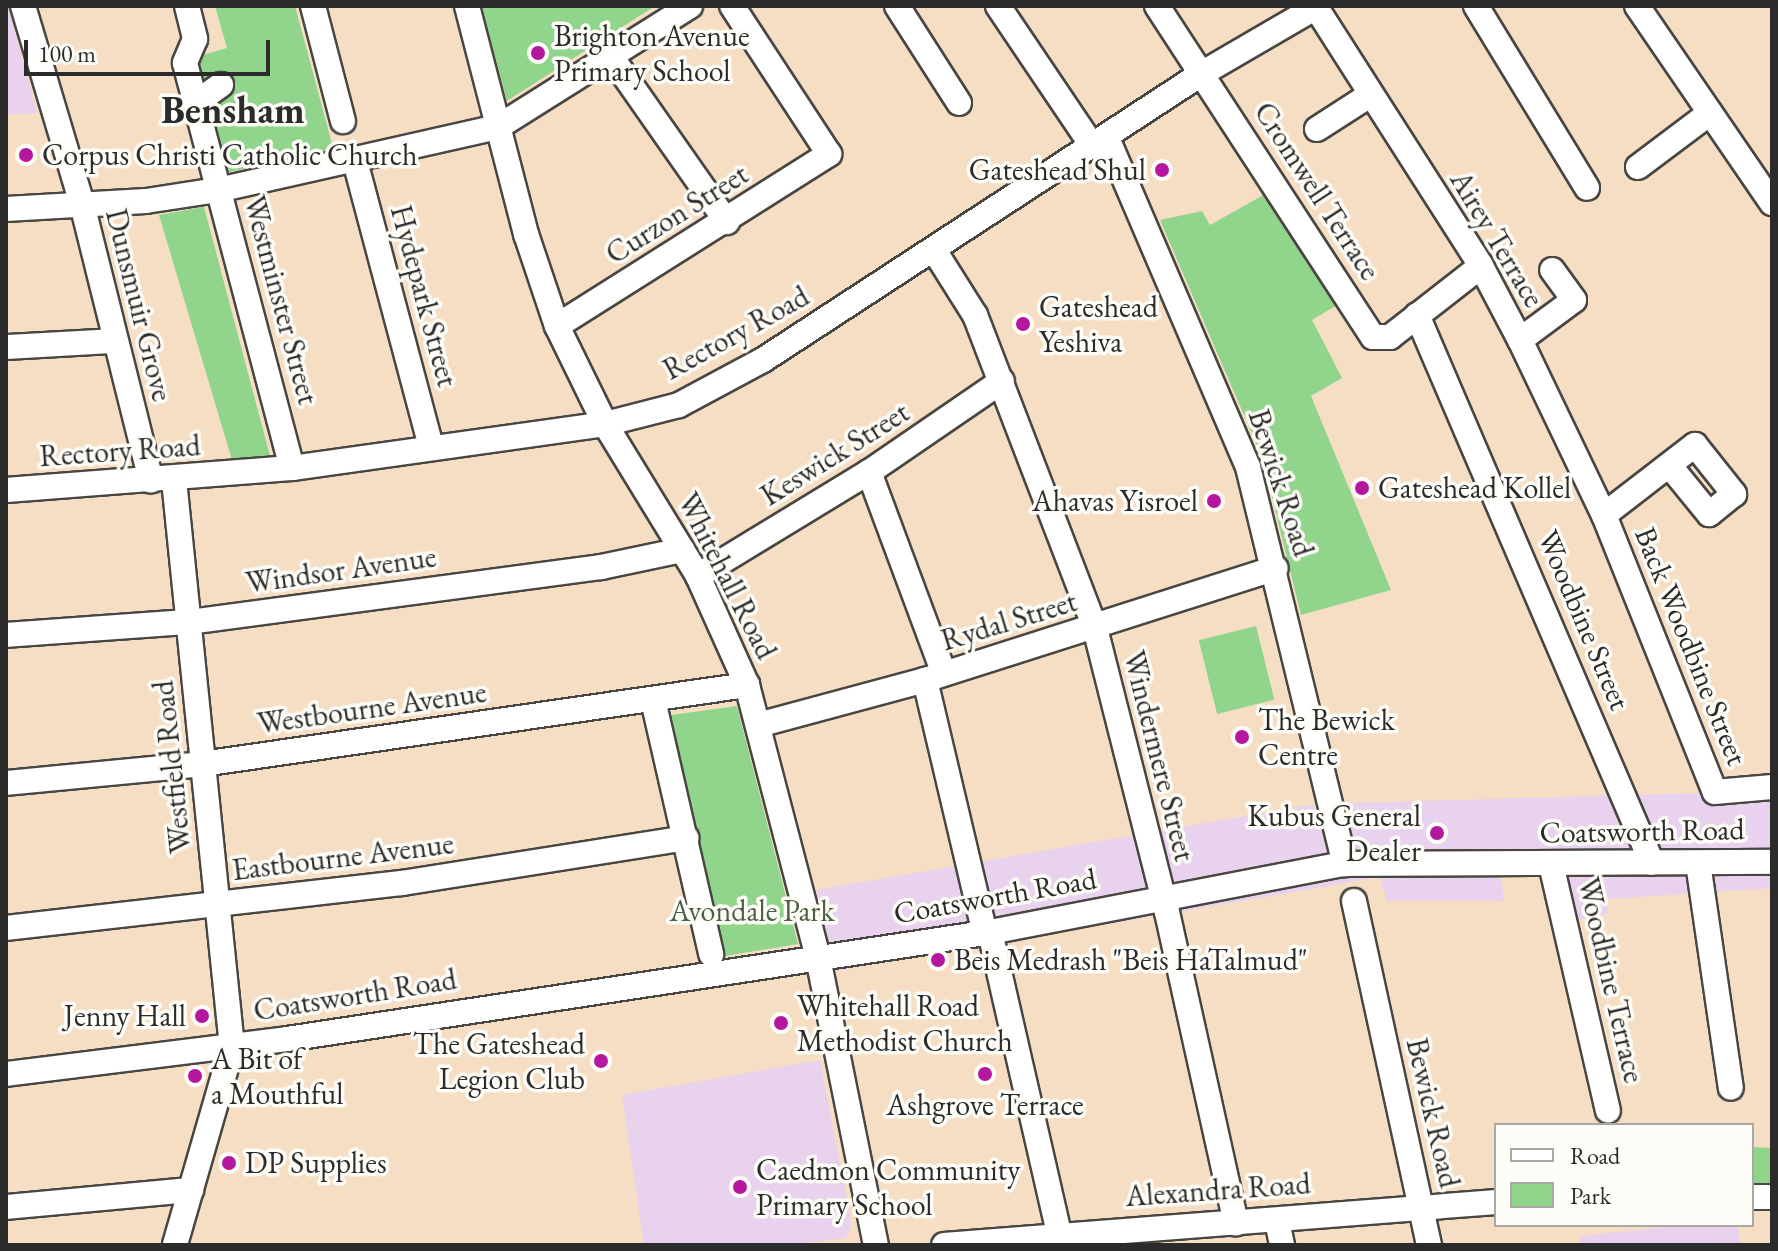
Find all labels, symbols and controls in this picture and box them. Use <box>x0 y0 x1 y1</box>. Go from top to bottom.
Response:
place label: Brighton Avenue Primary School <box>554 18 750 88</box>
scale bar <box>28 24 274 74</box>
text: 100 m <box>38 38 96 69</box>
marker: Brighton Avenue Primary School <box>529 44 547 62</box>
district label: Bensham <box>161 87 305 133</box>
street label: Cromwell Terrace <box>1246 95 1388 287</box>
place label: Corpus Christi Catholic Church <box>42 137 417 173</box>
marker: Corpus Christi Catholic Church <box>17 146 35 164</box>
place label: Gateshead Shul <box>969 152 1146 188</box>
street label: Curzon Street <box>599 156 755 272</box>
marker: Gateshead Shul <box>1153 161 1171 179</box>
street label: Airey Terrace <box>1442 164 1552 314</box>
street label: Westminster Street <box>236 192 326 408</box>
street label: Hydepark Street <box>382 201 466 391</box>
street label: Dunsmuir Grove <box>98 205 180 405</box>
street label: Rectory Road <box>657 278 815 388</box>
place label: Gateshead Yeshiva <box>1039 289 1158 360</box>
marker: Gateshead Yeshiva <box>1014 315 1032 333</box>
street label: Keswick Street <box>754 394 916 514</box>
street label: Bewick Road <box>1240 405 1322 561</box>
street label: Rectory Road <box>38 427 202 475</box>
place label: Gateshead Kollel <box>1378 470 1571 506</box>
marker: Gateshead Kollel <box>1353 479 1371 497</box>
place label: Ahavas Yisroel <box>1032 483 1198 519</box>
street label: Whitehall Road <box>670 487 784 665</box>
marker: Ahavas Yisroel <box>1205 492 1223 510</box>
street label: Back Woodbine Street <box>1627 522 1755 770</box>
street label: Woodbine Street <box>1530 525 1638 715</box>
street label: Windsor Avenue <box>243 539 439 601</box>
street label: Rydal Street <box>937 583 1081 659</box>
street label: Windermere Street <box>1115 647 1203 865</box>
street label: Westbourne Avenue <box>255 674 489 742</box>
street label: Westfield Road <box>145 679 199 855</box>
place label: The Bewick Centre <box>1258 702 1395 772</box>
marker: The Bewick Centre <box>1233 728 1251 746</box>
place label: Kubus General Dealer <box>1248 798 1421 868</box>
street label: Coatsworth Road <box>1539 811 1745 851</box>
marker: Kubus General Dealer <box>1428 824 1446 842</box>
street label: Eastbourne Avenue <box>230 826 456 888</box>
street label: Coatsworth Road <box>891 860 1099 932</box>
street label: Woodbine Terrace <box>1570 874 1652 1086</box>
park label: Avondale Park <box>670 893 834 929</box>
place label: Beis Medrash "Beis HaTalmud" <box>954 942 1308 978</box>
marker: Beis Medrash "Beis HaTalmud" <box>929 951 947 969</box>
street label: Coatsworth Road <box>251 961 459 1029</box>
place label: Whitehall Road Methodist Church <box>797 988 1013 1058</box>
place label: Jenny Hall <box>64 998 186 1034</box>
marker: Jenny Hall <box>193 1007 211 1025</box>
marker: Whitehall Road Methodist Church <box>772 1014 790 1032</box>
place label: The Gateshead Legion Club <box>413 1026 585 1096</box>
street label: Bewick Road <box>1398 1035 1468 1191</box>
place label: A Bit of a Mouthful <box>211 1041 343 1112</box>
marker: The Gateshead Legion Club <box>592 1052 610 1070</box>
marker: Ashgrove Terrace <box>976 1065 994 1083</box>
marker: A Bit of a Mouthful <box>186 1067 204 1085</box>
place label: Ashgrove Terrace <box>886 1087 1084 1123</box>
legend <box>1494 1123 1754 1227</box>
text: Road <box>1570 1140 1620 1171</box>
place label: DP Supplies <box>245 1145 387 1181</box>
place label: Caedmon Community Primary School <box>756 1152 1020 1222</box>
marker: DP Supplies <box>220 1154 238 1172</box>
street label: Alexandra Road <box>1124 1166 1312 1214</box>
marker: Caedmon Community Primary School <box>731 1178 749 1196</box>
text: Park <box>1570 1180 1611 1211</box>

